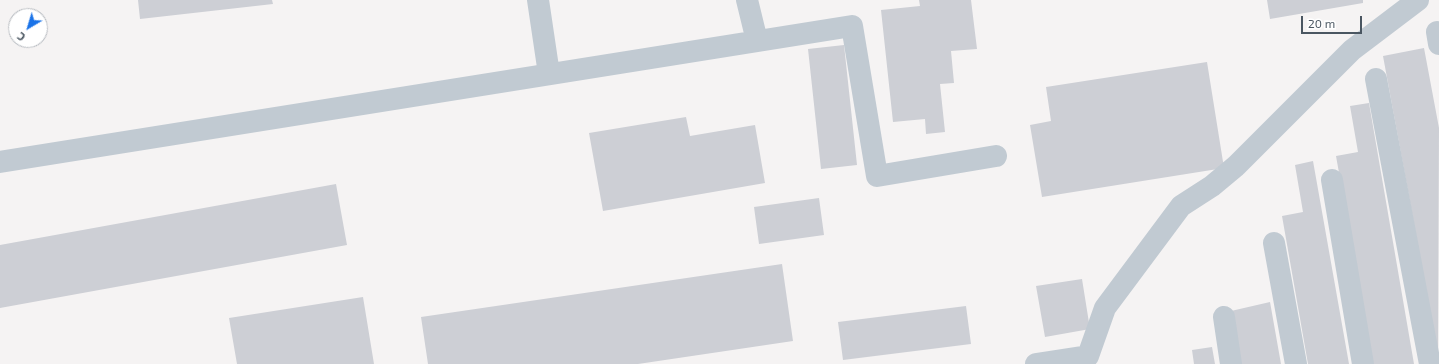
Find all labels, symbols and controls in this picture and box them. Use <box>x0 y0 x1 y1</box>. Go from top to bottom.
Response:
north arrow <box>8 8 48 48</box>
scale bar <box>1303 8 1364 34</box>
text: 20 m <box>1308 16 1335 30</box>
text: С <box>14 30 27 44</box>

